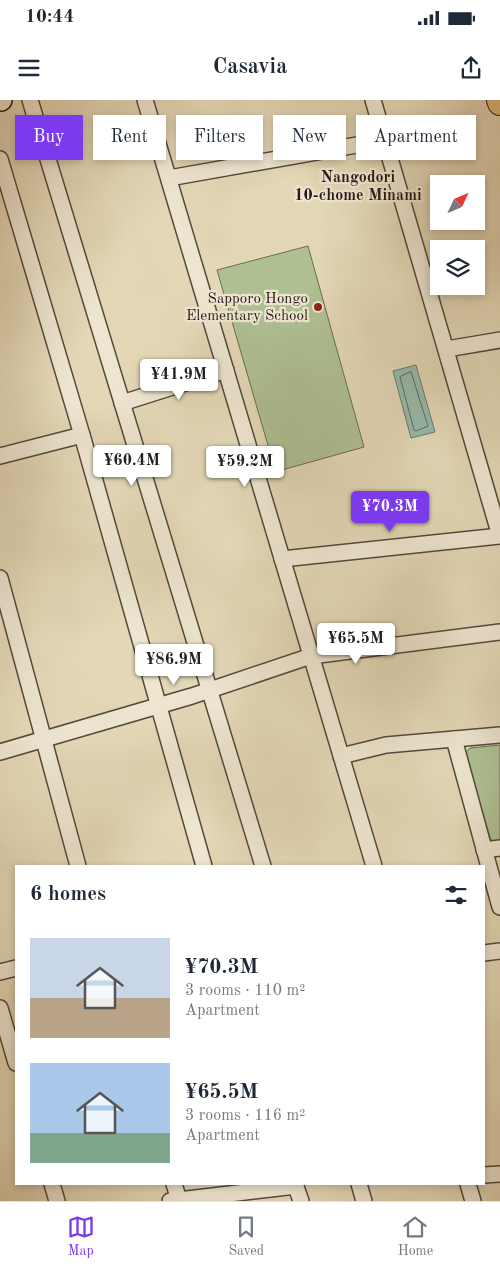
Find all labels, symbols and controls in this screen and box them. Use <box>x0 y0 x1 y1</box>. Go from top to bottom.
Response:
text: 10:44 <box>25 8 74 27</box>
icon: menu <box>15 54 43 82</box>
icon: share <box>457 54 485 82</box>
text: Casavia <box>213 56 287 78</box>
chip: Buy <box>15 115 83 160</box>
chip: Rent <box>93 115 166 160</box>
chip: Filters <box>176 115 263 160</box>
chip: New <box>273 115 346 160</box>
chip: Apartment <box>356 115 476 160</box>
district label: Nangodori 10-chome Minami <box>294 170 422 204</box>
north arrow <box>430 175 485 230</box>
map controls <box>430 175 485 295</box>
button: layers <box>430 240 485 295</box>
place label: Sapporo Hongo Elementary School <box>186 292 308 324</box>
marker: Sapporo Hongo Elementary School <box>312 301 324 313</box>
pin: ¥41.9M <box>138 358 220 401</box>
text: ¥41.9M <box>151 367 207 383</box>
pin: ¥60.4M <box>91 444 173 487</box>
pin: ¥59.2M <box>204 446 286 488</box>
text: ¥60.4M <box>104 453 160 469</box>
text: ¥59.2M <box>217 454 273 470</box>
pin: ¥70.3M <box>349 490 431 533</box>
text: ¥70.3M <box>362 499 418 515</box>
pin: ¥65.5M <box>315 622 397 665</box>
text: ¥65.5M <box>328 631 384 647</box>
pin: ¥86.9M <box>133 644 215 686</box>
text: ¥86.9M <box>146 652 202 668</box>
icon: filters <box>442 881 470 909</box>
text: 6 homes <box>30 884 106 905</box>
text: ¥70.3M <box>185 957 258 978</box>
icon: home <box>70 958 130 1018</box>
text: 3 rooms · 110 m² <box>185 983 305 999</box>
text: Apartment <box>185 1003 260 1019</box>
text: ¥65.5M <box>185 1082 258 1103</box>
icon: home <box>70 1083 130 1143</box>
text: 3 rooms · 116 m² <box>185 1108 305 1124</box>
text: Apartment <box>185 1128 260 1144</box>
tab: Map <box>67 1213 95 1260</box>
tab: Saved <box>228 1213 264 1260</box>
tab: Home <box>398 1213 433 1260</box>

